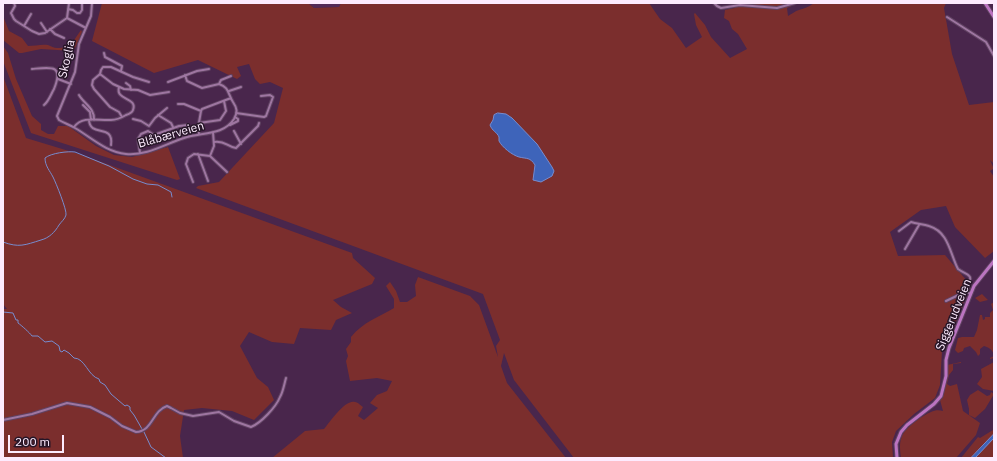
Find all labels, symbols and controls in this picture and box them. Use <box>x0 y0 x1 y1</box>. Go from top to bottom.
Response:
street label: Skoglia <box>56 38 78 80</box>
street label: Blåbærveien <box>136 119 206 151</box>
street label: Siggerudveien <box>933 277 975 353</box>
scale bar <box>10 427 66 453</box>
text: 200 m <box>15 434 50 449</box>

